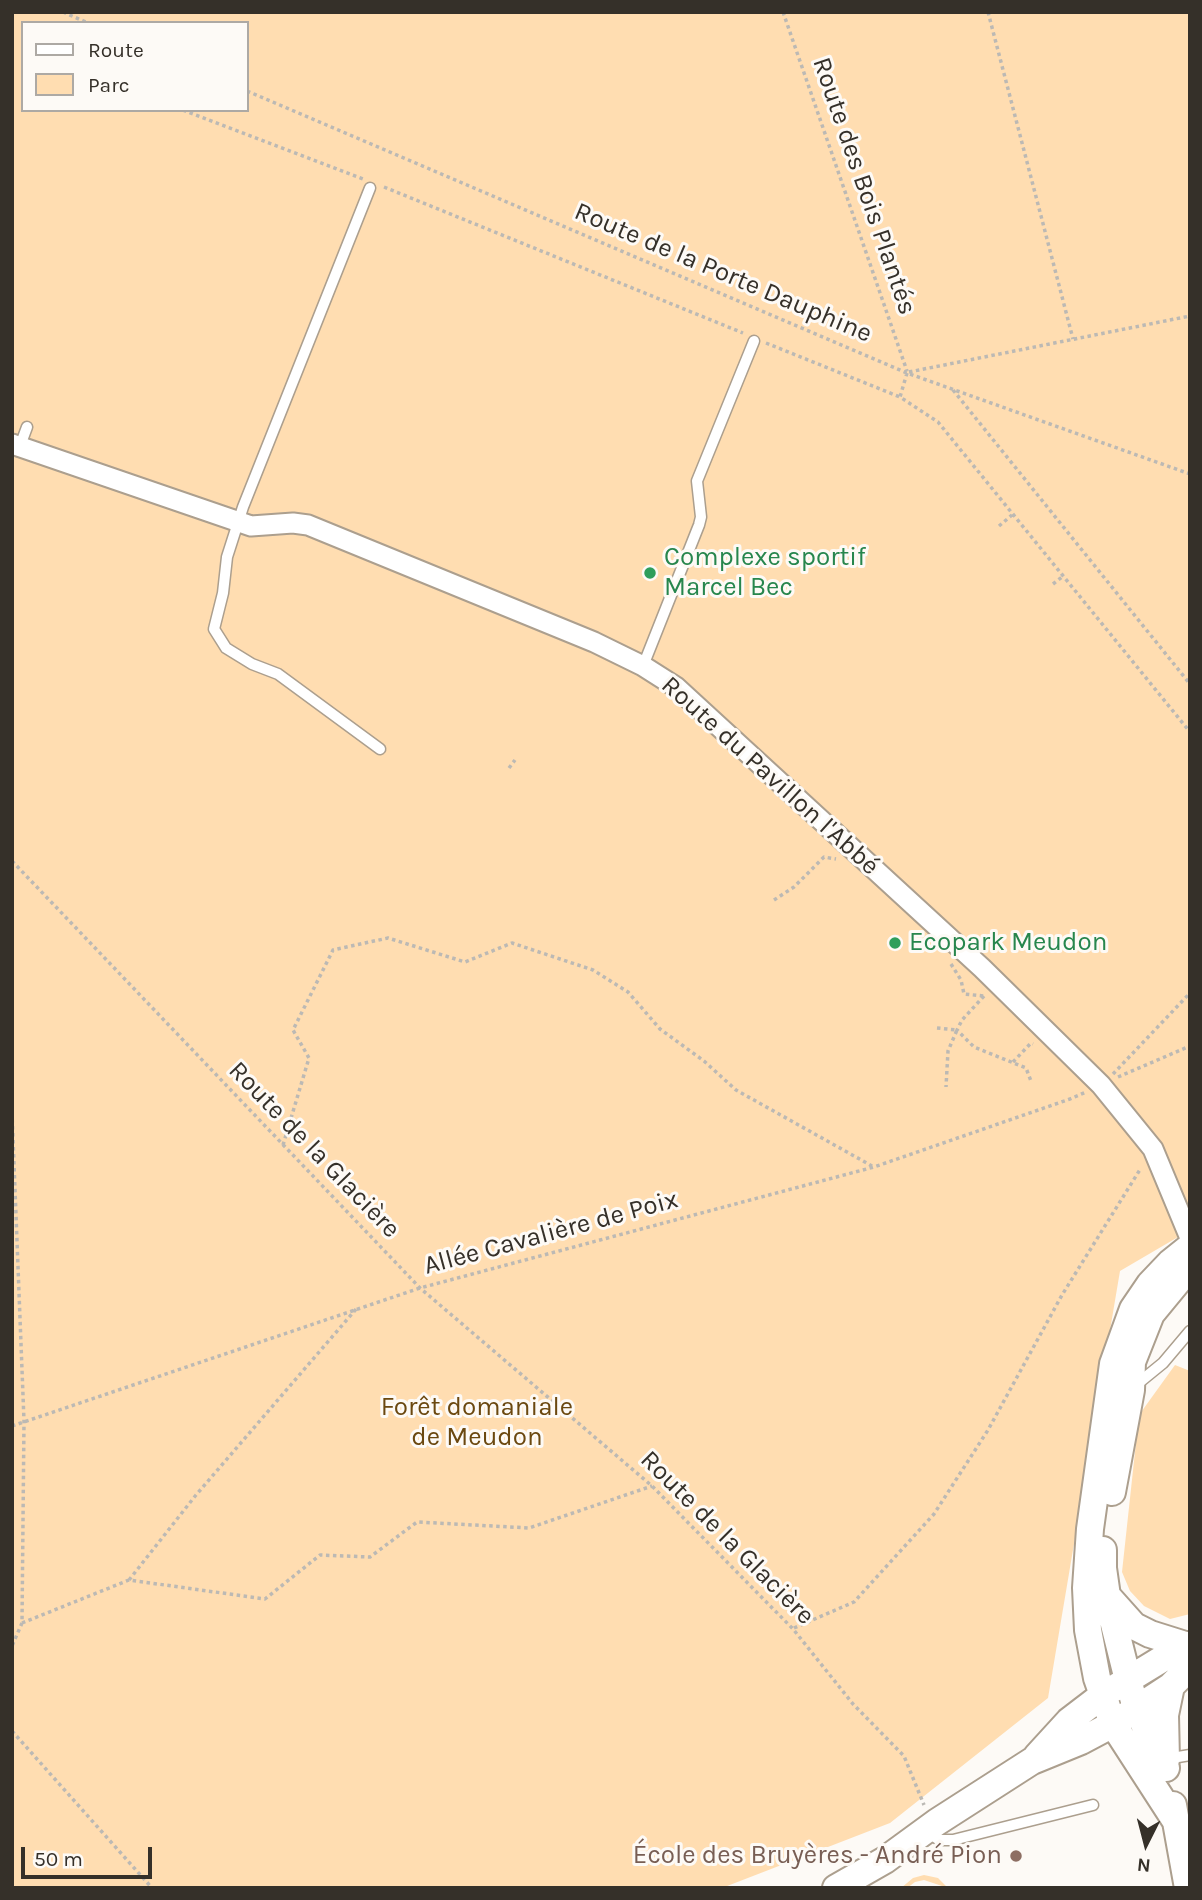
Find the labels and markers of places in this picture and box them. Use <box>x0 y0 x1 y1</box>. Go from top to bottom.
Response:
place label: Complexe sportif Marcel Bec <box>664 542 866 604</box>
marker: Complexe sportif Marcel Bec <box>642 565 658 581</box>
place label: Ecopark Meudon <box>909 927 1107 959</box>
marker: Ecopark Meudon <box>887 935 903 951</box>
place label: École des Bruyères - André Pion <box>633 1840 1002 1872</box>
marker: École des Bruyères - André Pion <box>1008 1848 1024 1864</box>

